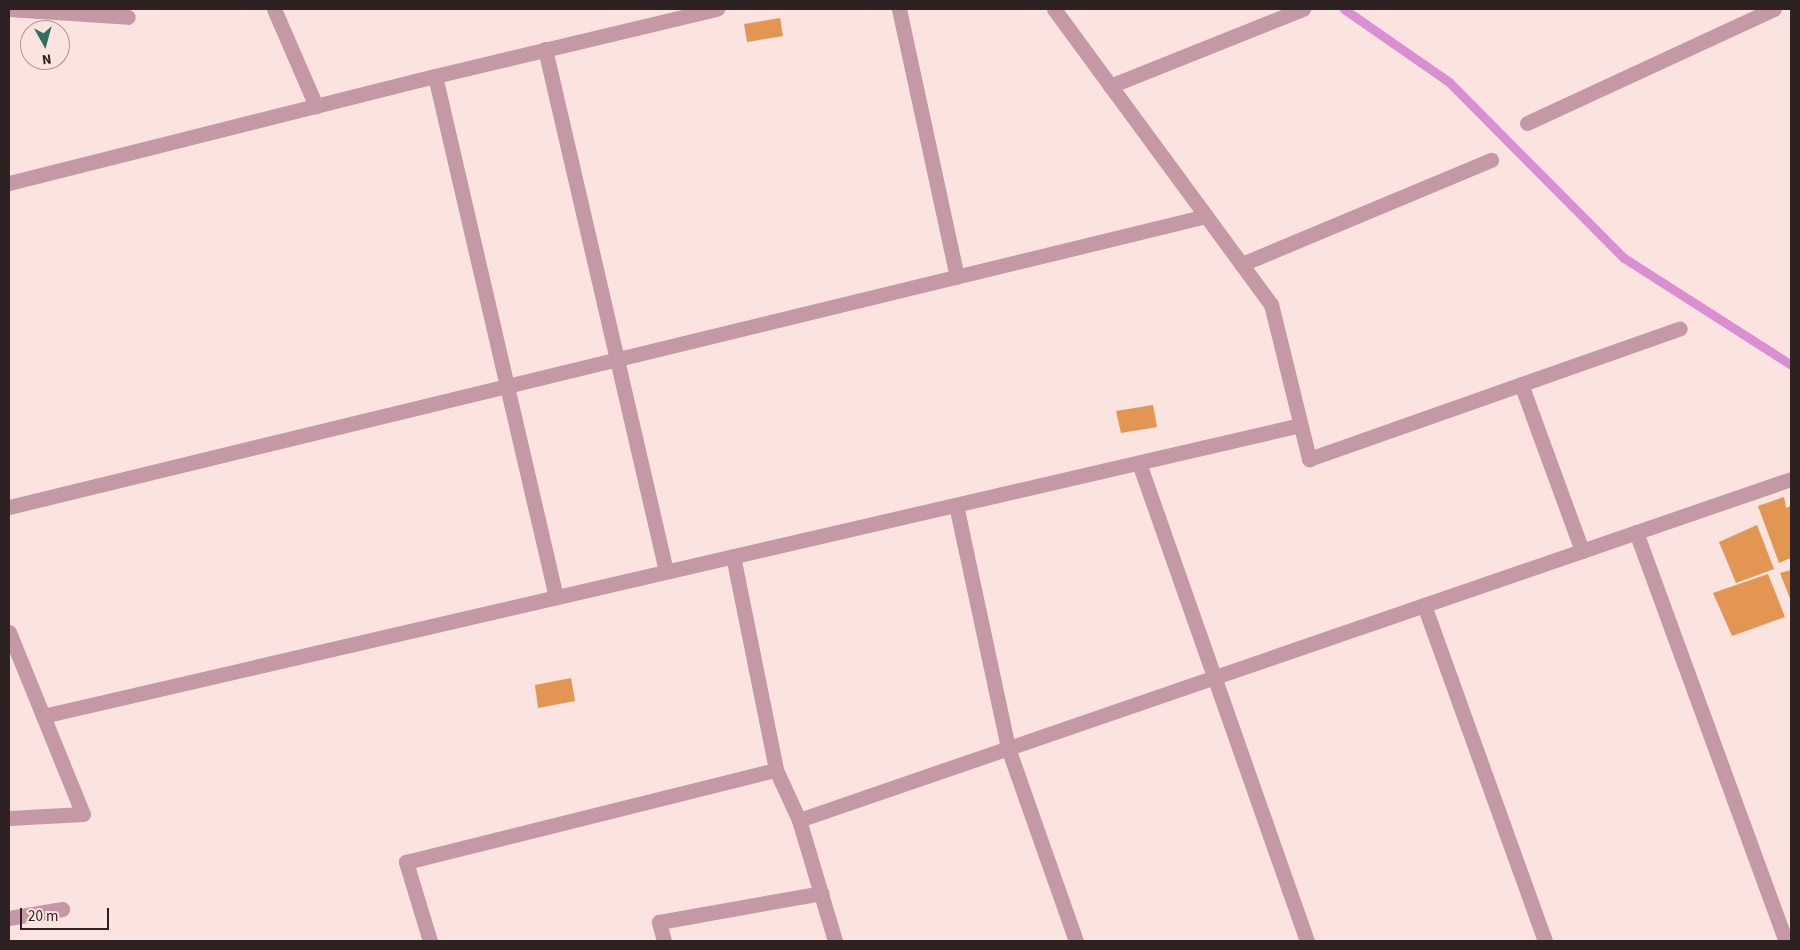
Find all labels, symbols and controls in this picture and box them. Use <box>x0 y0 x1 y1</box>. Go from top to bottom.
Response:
north arrow <box>20 20 70 70</box>
text: N <box>41 48 53 69</box>
scale bar <box>22 898 111 930</box>
text: 20 m <box>28 906 58 927</box>

